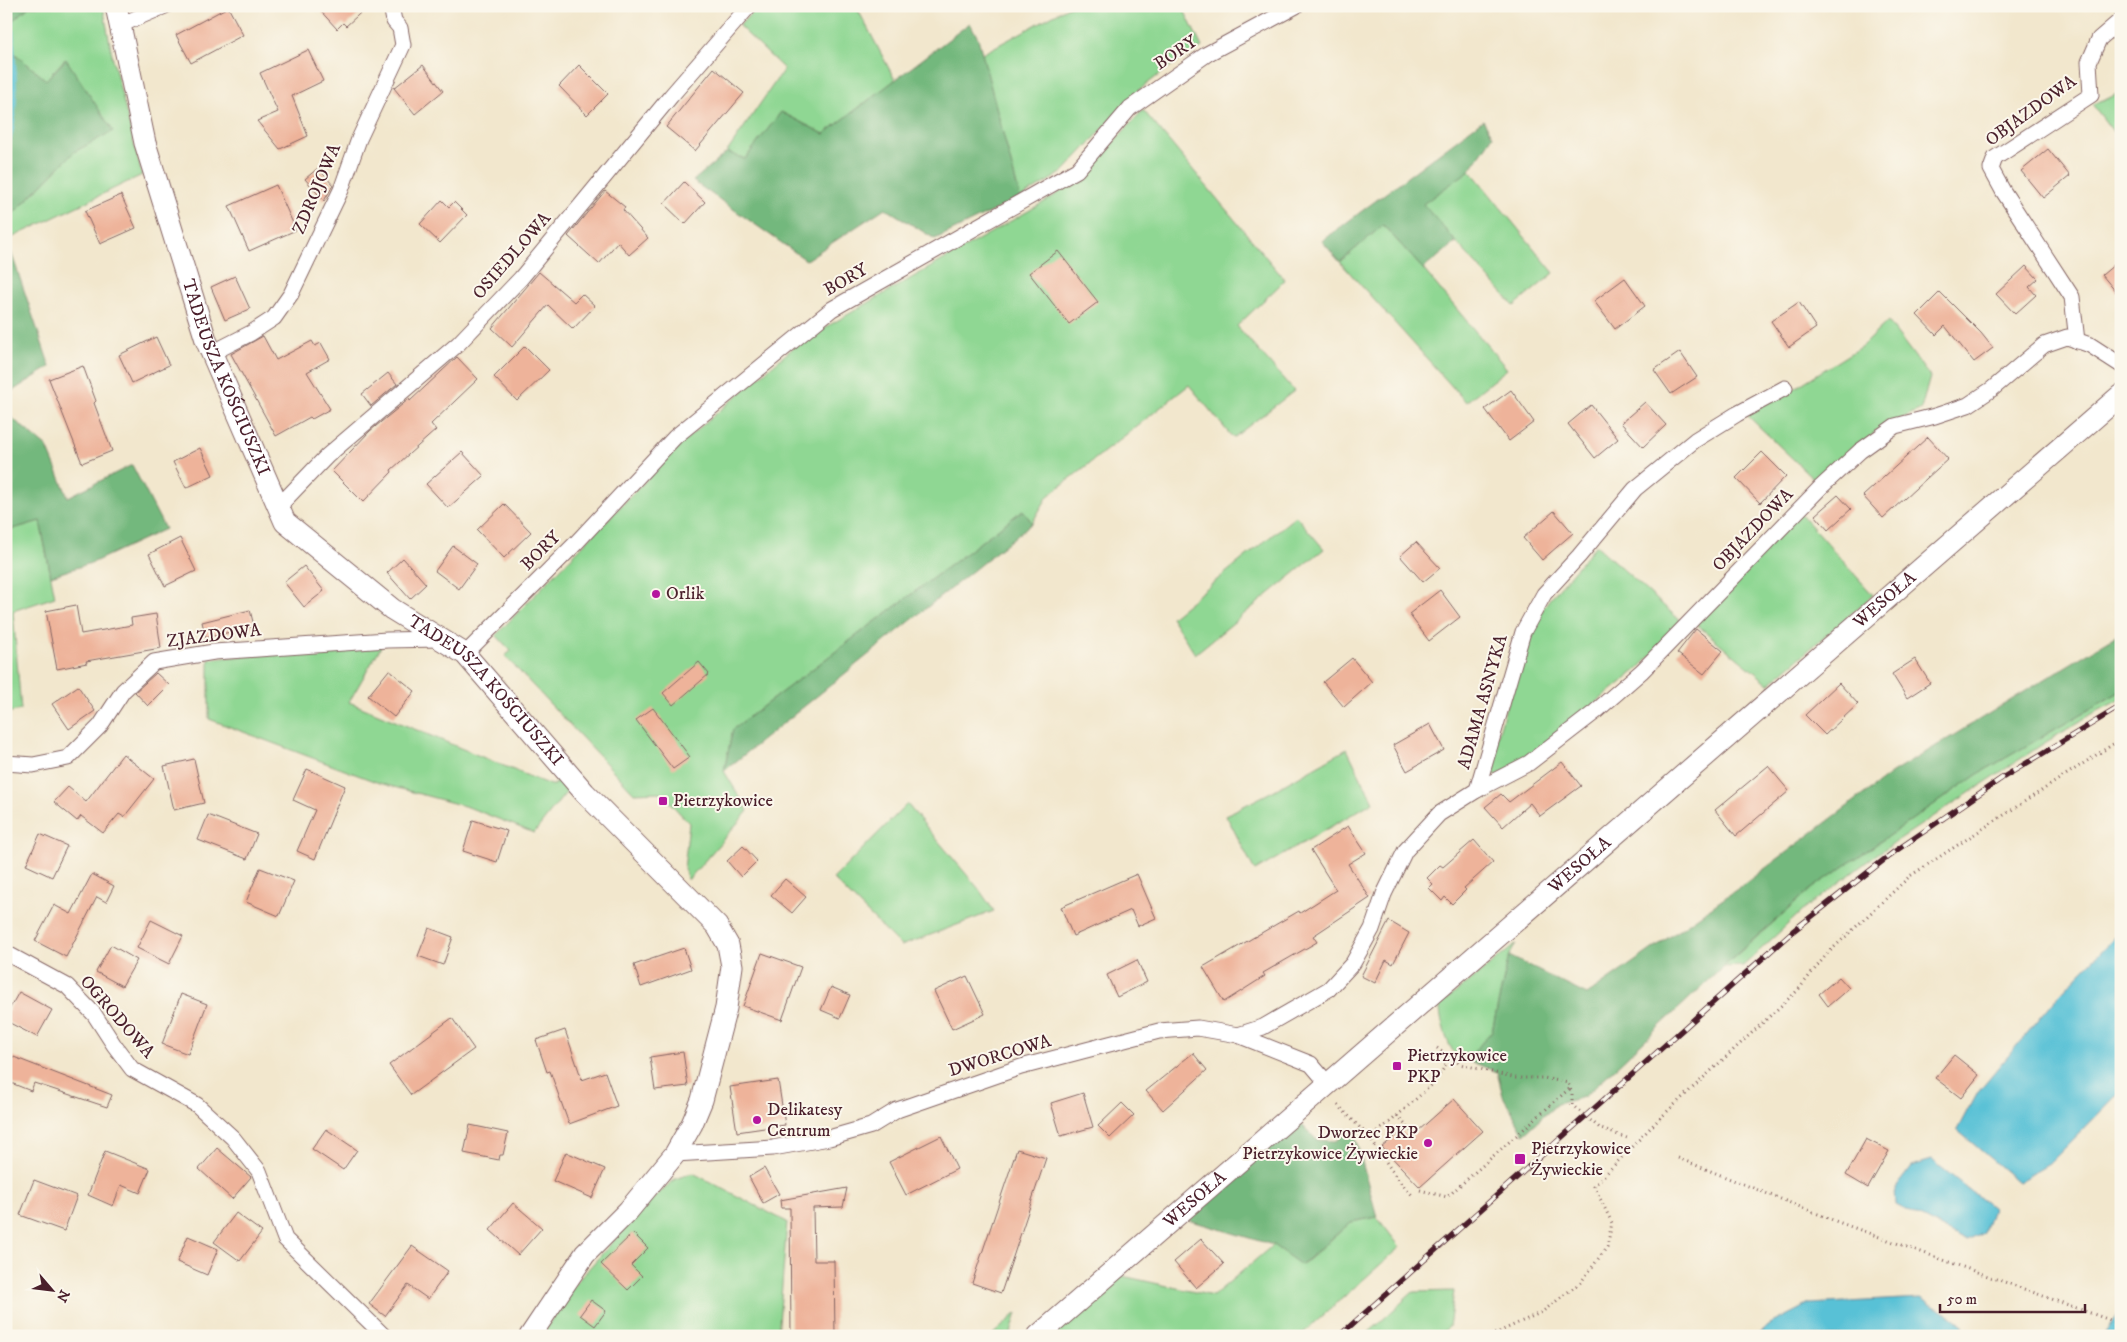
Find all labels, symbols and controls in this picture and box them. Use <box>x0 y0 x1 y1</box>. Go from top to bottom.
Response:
street label: BORY <box>1150 30 1202 75</box>
street label: OBJAZDOWA <box>1981 70 2081 151</box>
street label: ZDROJOWA <box>288 140 346 238</box>
street label: OSIEDLOWA <box>468 207 556 304</box>
street label: BORY <box>820 258 872 301</box>
street label: TADEUSZA KOŚCIUSZKI <box>177 276 274 479</box>
street label: OBJAZDOWA <box>1708 483 1798 576</box>
street label: BORY <box>517 526 566 575</box>
street label: WESOŁA <box>1848 567 1921 634</box>
place label: Orlik <box>666 583 704 605</box>
marker: Orlik <box>650 588 662 600</box>
street label: TADEUSZA KOŚCIUSZKI <box>404 610 568 771</box>
street label: ZJAZDOWA <box>166 619 263 653</box>
street label: ADAMA ASNYKA <box>1453 631 1513 772</box>
place label: Pietrzykowice <box>673 790 773 812</box>
marker: Pietrzykowice <box>657 795 669 807</box>
street label: WESOŁA <box>1543 832 1616 899</box>
street label: OGRODOWA <box>75 971 159 1064</box>
street label: DWORCOWA <box>946 1030 1054 1082</box>
place label: Pietrzykowice PKP <box>1407 1045 1507 1088</box>
marker: Pietrzykowice PKP <box>1391 1060 1403 1072</box>
place label: Delikatesy Centrum <box>767 1099 843 1142</box>
marker: Delikatesy Centrum <box>751 1114 763 1126</box>
place label: Dworzec PKP Pietrzykowice Żywieckie <box>1242 1122 1418 1165</box>
marker: Dworzec PKP Pietrzykowice Żywieckie <box>1422 1137 1434 1149</box>
place label: Pietrzykowice Żywieckie <box>1531 1138 1631 1181</box>
marker: Pietrzykowice Żywieckie <box>1513 1152 1527 1166</box>
street label: WESOŁA <box>1158 1166 1231 1233</box>
north arrow <box>28 1264 78 1314</box>
scale bar <box>1940 1282 2084 1314</box>
text: N <box>52 1286 73 1305</box>
text: 50 m <box>1947 1290 1977 1309</box>

